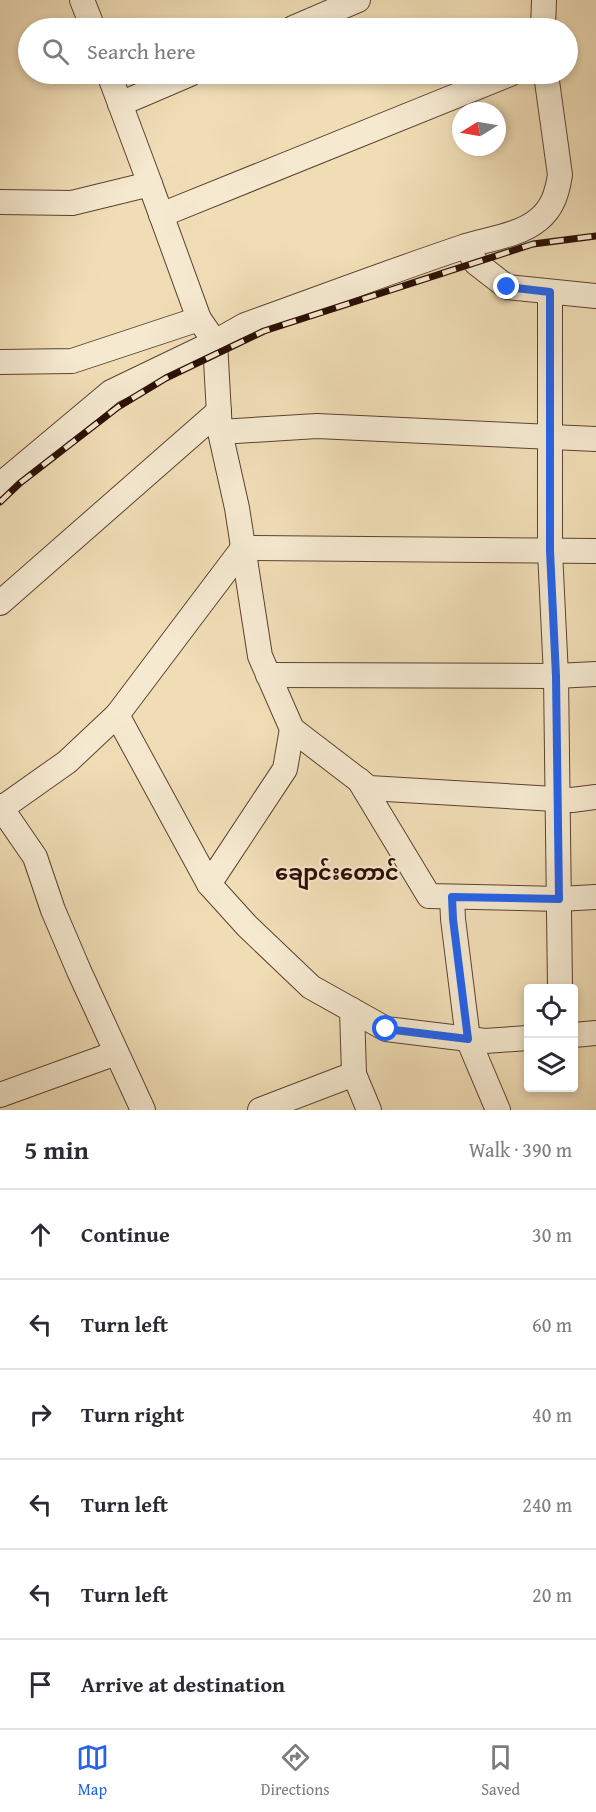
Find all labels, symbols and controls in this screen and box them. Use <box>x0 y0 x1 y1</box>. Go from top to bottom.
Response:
search box <box>18 18 578 84</box>
icon: search <box>39 35 72 68</box>
text: Search here <box>87 35 196 67</box>
north arrow <box>452 102 506 156</box>
route end <box>493 273 519 299</box>
district label: ချောင်းတောင် <box>275 857 399 891</box>
map controls <box>524 984 578 1092</box>
button: locate <box>524 984 578 1038</box>
route start <box>372 1015 398 1041</box>
button: layers <box>524 1038 578 1092</box>
text: 5 min <box>24 1130 89 1169</box>
text: Walk · 390 m <box>469 1135 572 1164</box>
icon: ahead <box>24 1218 57 1251</box>
text: Continue <box>81 1218 170 1250</box>
text: 30 m <box>532 1220 572 1249</box>
icon: left <box>24 1308 57 1341</box>
text: Turn left <box>81 1308 168 1340</box>
text: 60 m <box>532 1310 572 1339</box>
icon: right <box>24 1398 57 1431</box>
text: Turn right <box>81 1398 184 1430</box>
text: 40 m <box>532 1400 572 1429</box>
icon: left <box>24 1488 57 1521</box>
text: Turn left <box>81 1488 168 1520</box>
text: 240 m <box>522 1490 572 1519</box>
icon: left <box>24 1578 57 1611</box>
text: Turn left <box>81 1578 168 1610</box>
text: 20 m <box>532 1580 572 1609</box>
icon: arrive <box>24 1668 57 1701</box>
text: Arrive at destination <box>81 1668 285 1700</box>
tab: Map <box>76 1741 109 1801</box>
tab: Directions <box>261 1741 330 1801</box>
tab: Saved <box>481 1741 520 1801</box>

